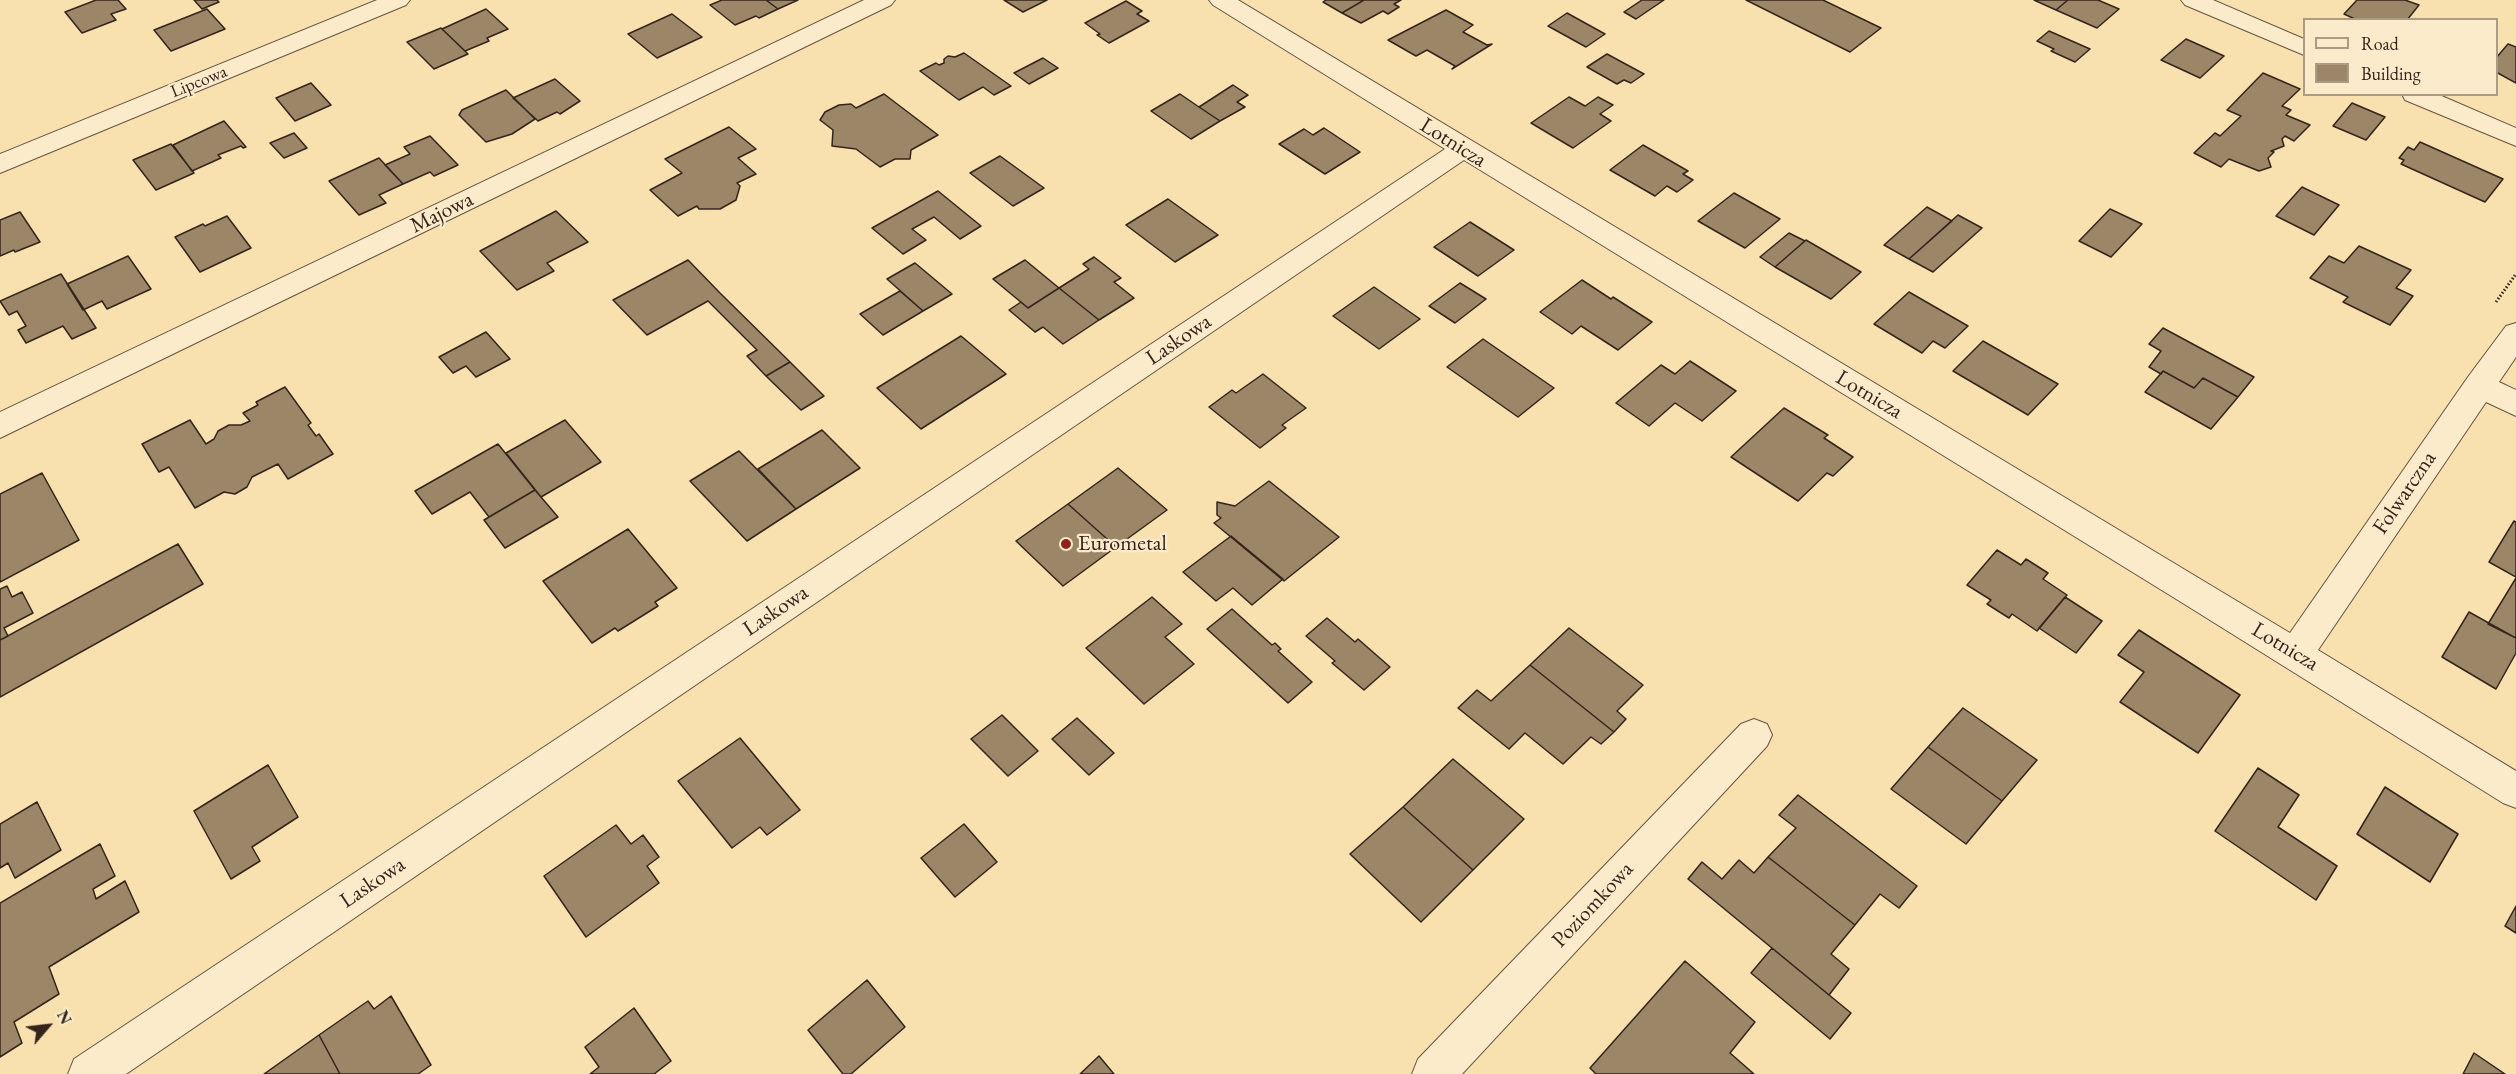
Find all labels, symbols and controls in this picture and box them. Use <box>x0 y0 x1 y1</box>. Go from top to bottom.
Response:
legend <box>2303 18 2498 96</box>
text: Road <box>2361 32 2399 55</box>
street label: Lipcowa <box>168 61 230 103</box>
text: Building <box>2361 62 2421 85</box>
street label: Lotnicza <box>1415 112 1491 174</box>
street label: Majowa <box>406 186 478 240</box>
street label: Laskowa <box>1141 309 1217 371</box>
street label: Lotnicza <box>1831 365 1907 425</box>
street label: Folwarczna <box>2368 446 2442 540</box>
place label: Eurometal <box>1078 531 1167 557</box>
marker: Eurometal <box>1059 537 1073 551</box>
street label: Laskowa <box>738 580 814 642</box>
street label: Lotnicza <box>2247 617 2323 677</box>
street label: Laskowa <box>335 852 411 914</box>
street label: Poziomkowa <box>1547 857 1639 953</box>
north arrow <box>18 996 78 1056</box>
text: N <box>52 1007 77 1028</box>

